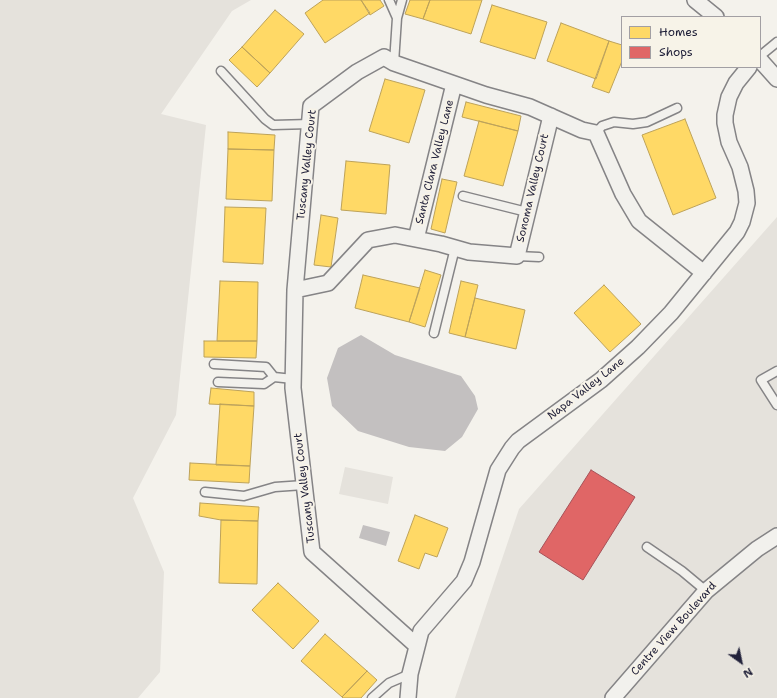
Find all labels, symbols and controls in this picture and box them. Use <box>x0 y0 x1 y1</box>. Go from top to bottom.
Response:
legend <box>621 16 761 68</box>
text: Homes <box>659 24 698 40</box>
text: Shops <box>659 44 693 60</box>
street label: Santa Clara Valley Lane <box>413 98 457 226</box>
street label: Tuscany Valley Court <box>295 109 319 221</box>
street label: Sonoma Valley Court <box>514 132 552 244</box>
street label: Napa Valley Lane <box>545 355 627 423</box>
street label: Tuscany Valley Court <box>292 432 318 544</box>
street label: Centre View Boulevard <box>629 580 719 678</box>
north arrow <box>721 642 761 682</box>
text: N <box>740 664 756 681</box>

